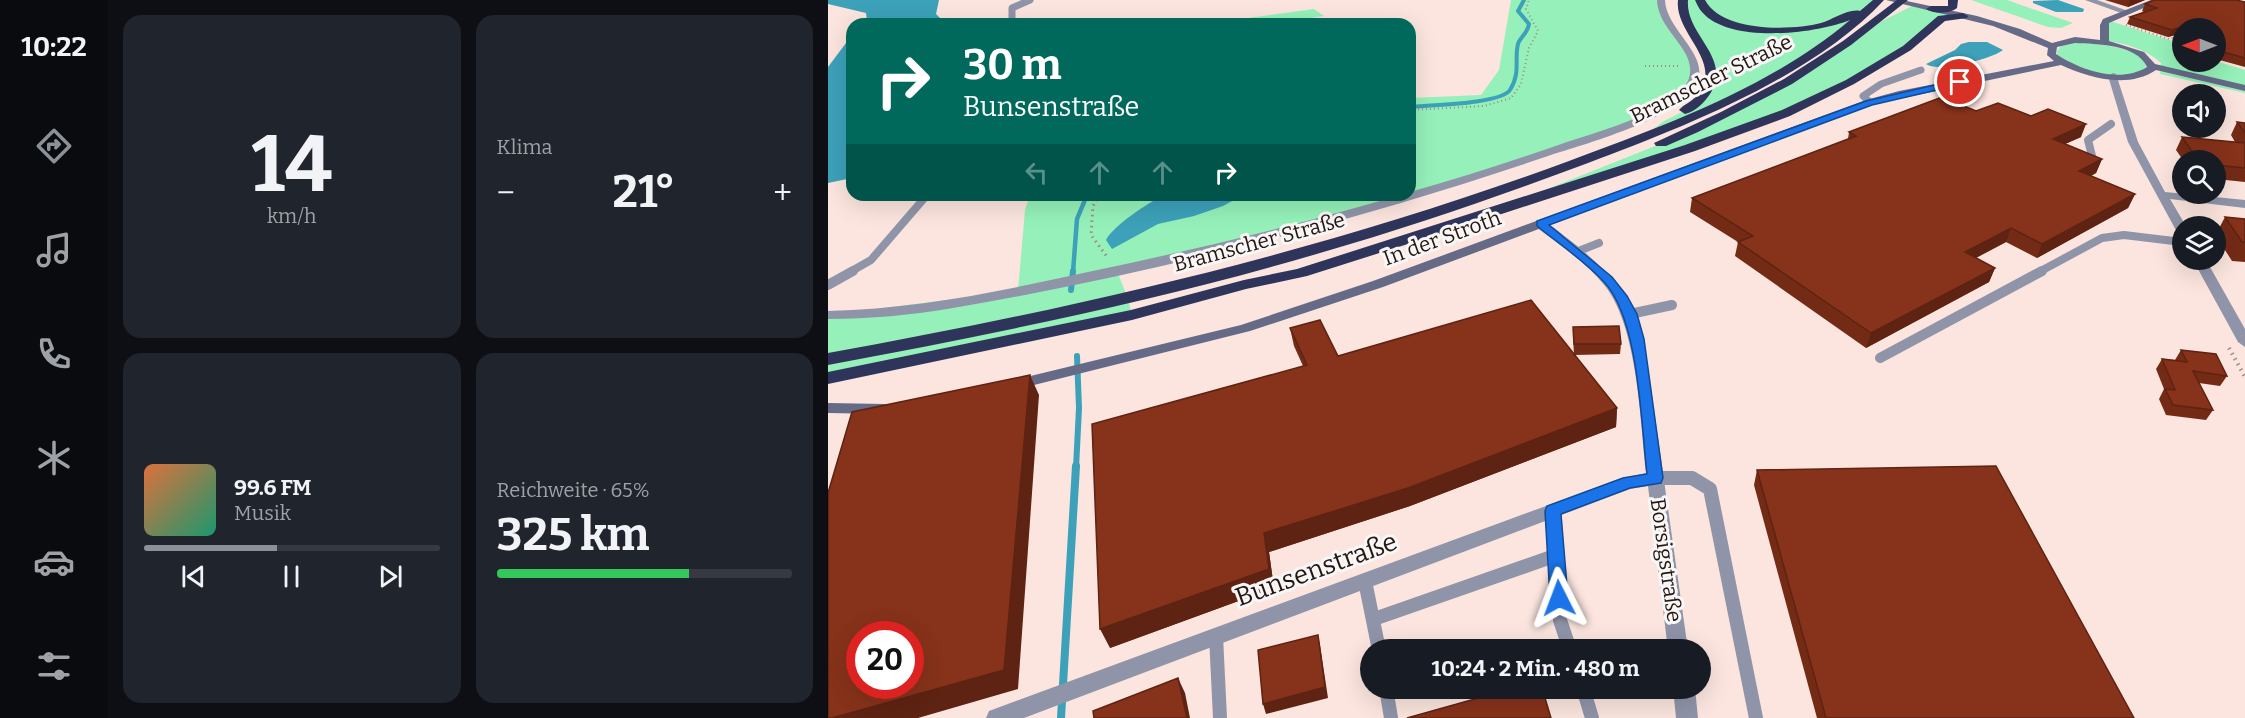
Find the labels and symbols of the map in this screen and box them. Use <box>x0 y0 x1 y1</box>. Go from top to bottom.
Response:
north arrow <box>2172 18 2226 72</box>
street label: Bramscher Straße <box>1626 29 1796 129</box>
pin <box>1934 56 1985 107</box>
street label: In der Stroth <box>1379 205 1505 271</box>
street label: Bramscher Straße <box>1170 207 1348 277</box>
street label: Borsigstraße <box>1644 496 1688 624</box>
street label: Bunsenstraße <box>1231 526 1401 613</box>
position arrow <box>1527 566 1591 630</box>
speed limit sign: 20 <box>846 621 924 699</box>

